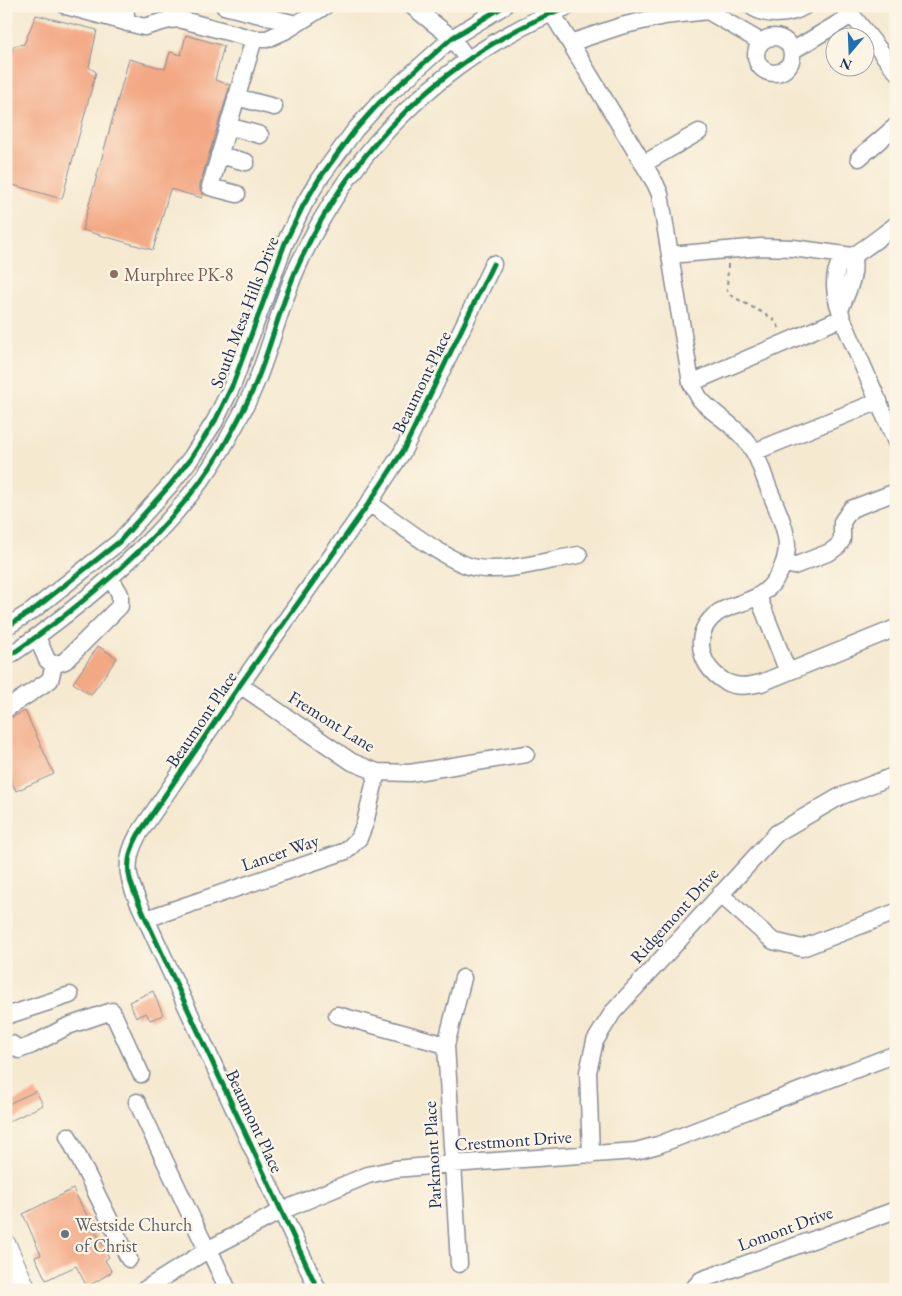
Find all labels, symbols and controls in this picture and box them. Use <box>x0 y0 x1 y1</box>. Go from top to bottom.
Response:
north arrow <box>824 28 874 78</box>
text: N <box>837 54 854 75</box>
street label: South Mesa Hills Drive <box>205 233 283 391</box>
place label: Murphree PK-8 <box>124 263 233 286</box>
marker: Murphree PK-8 <box>108 268 120 280</box>
street label: Beaumont Place <box>386 327 456 437</box>
street label: Beaumont Place <box>160 666 242 772</box>
street label: Fremont Lane <box>284 685 380 757</box>
street label: Lancer Way <box>238 828 322 876</box>
street label: Ridgemont Drive <box>625 862 723 968</box>
street label: Beaumont Place <box>221 1066 289 1176</box>
street label: Parkmont Place <box>418 1101 446 1209</box>
street label: Crestmont Drive <box>454 1124 572 1156</box>
street label: Lomont Drive <box>734 1200 836 1256</box>
place label: Westside Church of Christ <box>75 1213 192 1257</box>
marker: Westside Church of Christ <box>59 1228 71 1240</box>

